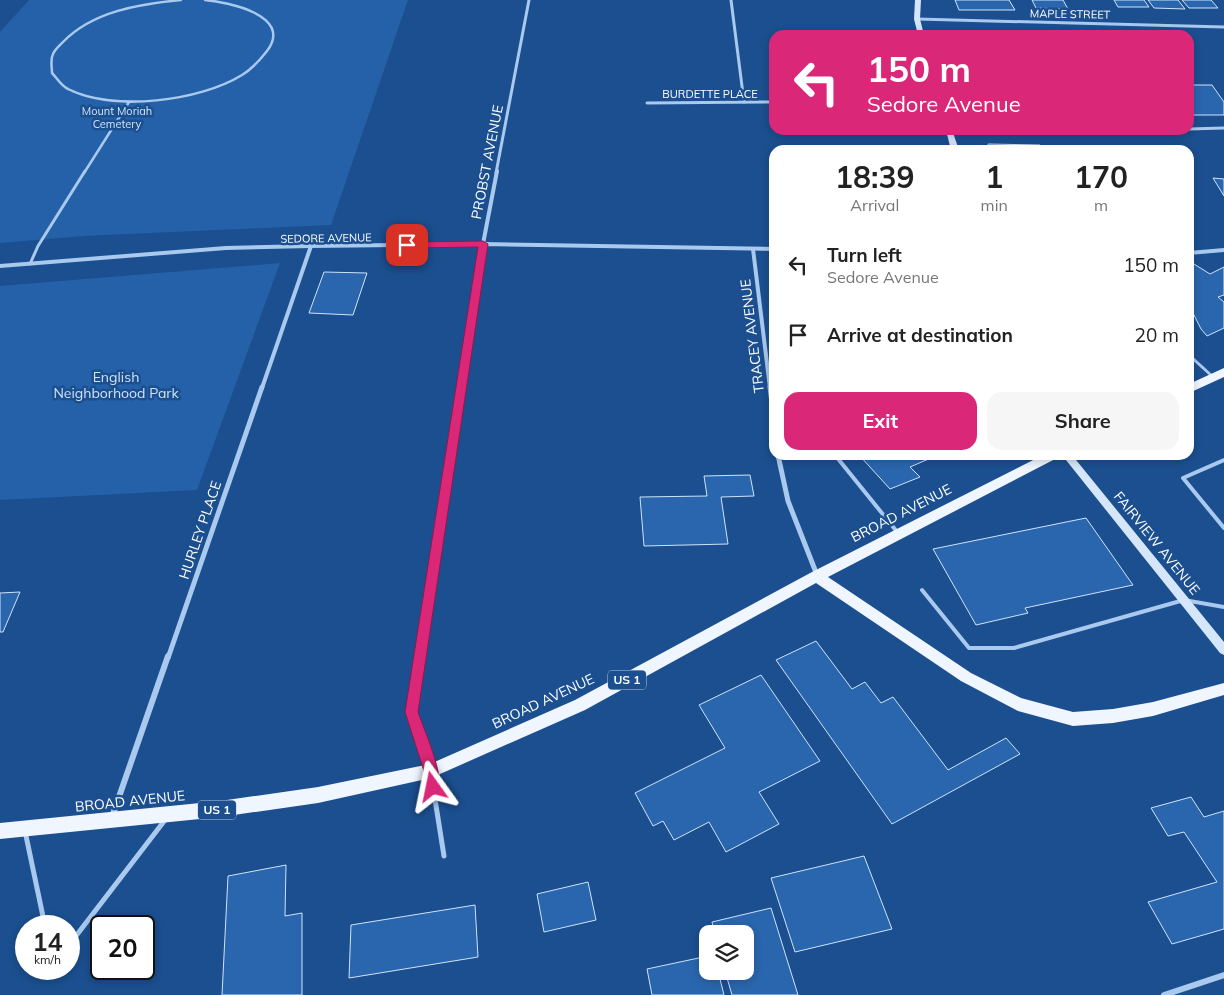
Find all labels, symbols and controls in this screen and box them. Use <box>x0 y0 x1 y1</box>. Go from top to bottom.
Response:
street label: MAPLE STREET <box>1030 6 1111 22</box>
text: 150 m <box>867 47 971 91</box>
icon: left <box>784 50 849 115</box>
street label: BURDETTE PLACE <box>662 87 758 101</box>
text: Sedore Avenue <box>867 90 1021 118</box>
street label: PROBST AVENUE <box>467 103 507 221</box>
park label: Mount Moriah Cemetery <box>82 104 152 131</box>
text: 18:39 <box>835 158 915 196</box>
text: 1 <box>985 158 1003 196</box>
text: 170 <box>1074 158 1128 196</box>
text: Arrival <box>850 195 899 215</box>
text: min <box>981 195 1008 215</box>
text: m <box>1094 195 1108 215</box>
pin <box>386 224 428 266</box>
street label: SEDORE AVENUE <box>280 230 372 246</box>
icon: arrive <box>393 231 421 259</box>
text: Turn left <box>827 243 902 267</box>
icon: left <box>784 251 812 279</box>
text: 150 m <box>1123 253 1179 277</box>
text: Sedore Avenue <box>827 267 939 287</box>
street label: TRACEY AVENUE <box>736 278 768 394</box>
icon: arrive <box>784 321 812 349</box>
text: Arrive at destination <box>827 323 1013 347</box>
text: 20 m <box>1135 323 1179 347</box>
park label: English Neighborhood Park <box>53 368 179 402</box>
button: Exit <box>784 392 977 450</box>
button: Share <box>987 392 1179 450</box>
street label: HURLEY PLACE <box>175 478 225 582</box>
street label: BROAD AVENUE <box>848 480 954 546</box>
street label: FAIRVIEW AVENUE <box>1110 488 1204 598</box>
street label: BROAD AVENUE <box>489 669 597 733</box>
road number: US 1 <box>608 670 646 690</box>
position arrow <box>406 760 458 812</box>
street label: BROAD AVENUE <box>74 786 186 816</box>
road number: US 1 <box>198 800 236 820</box>
speed limit sign: 20 <box>90 915 155 980</box>
map controls <box>699 925 754 980</box>
button: layers <box>699 925 754 980</box>
text: 14 <box>32 926 63 957</box>
text: km/h <box>34 952 61 967</box>

